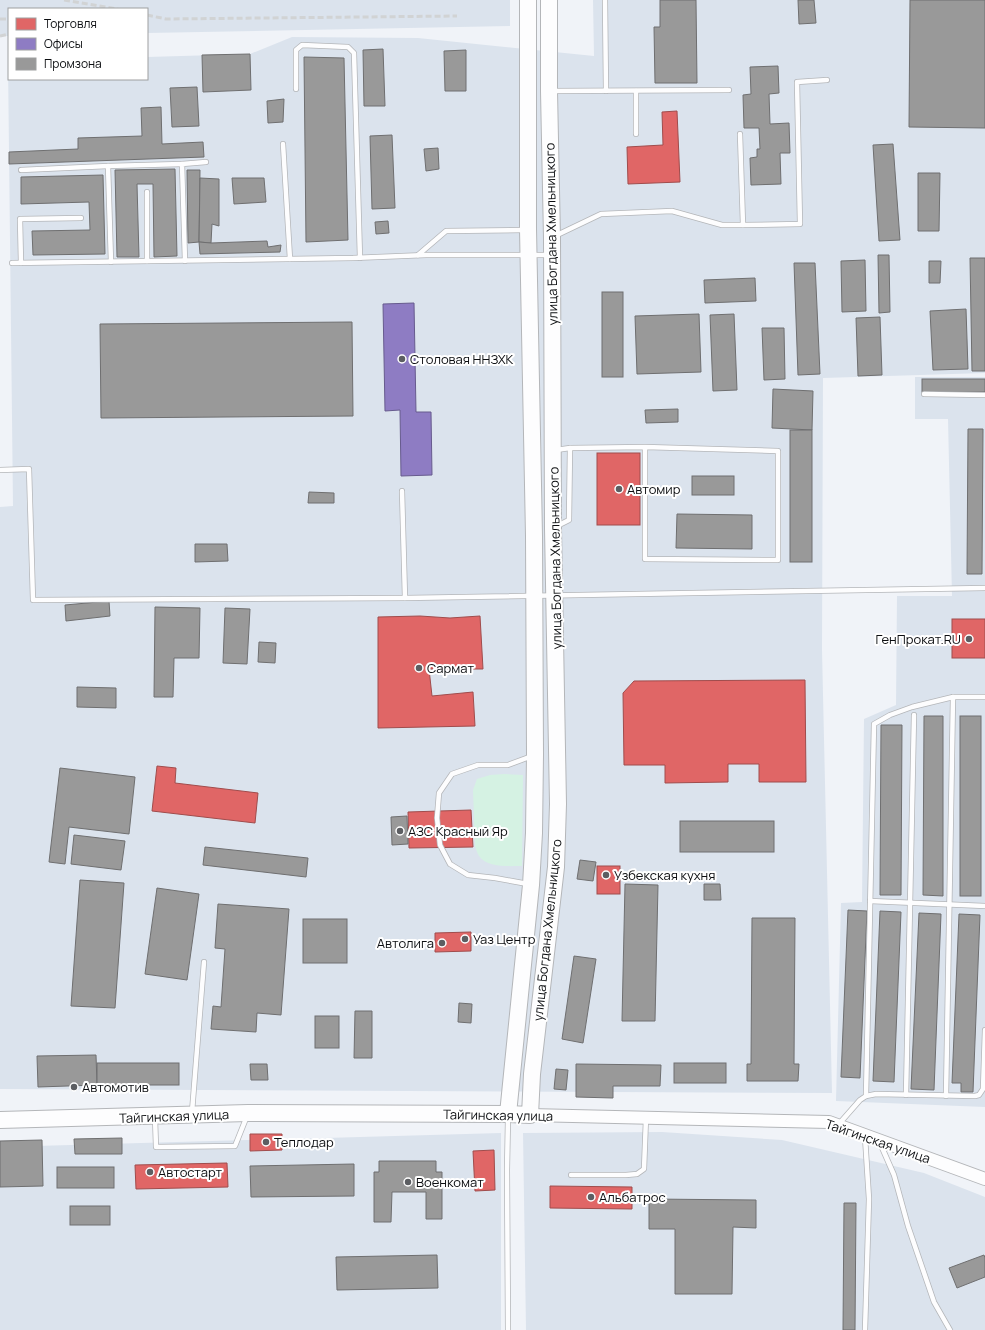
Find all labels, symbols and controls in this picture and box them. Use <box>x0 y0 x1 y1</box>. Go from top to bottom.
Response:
legend <box>8 8 148 80</box>
text: Торговля <box>44 15 97 32</box>
text: Офисы <box>44 35 83 52</box>
text: Промзона <box>44 55 102 72</box>
street label: улица Богдана Хмельницкого <box>540 142 562 326</box>
place label: Столовая ННЗХК <box>410 350 514 368</box>
marker: Столовая ННЗХК <box>397 354 407 364</box>
street label: улица Богдана Хмельницкого <box>544 466 566 650</box>
place label: Автомир <box>627 480 681 498</box>
marker: Автомир <box>614 484 624 494</box>
place label: ГенПрокат.RU <box>876 630 961 648</box>
marker: ГенПрокат.RU <box>964 634 974 644</box>
place label: Сармат <box>427 659 474 677</box>
marker: Сармат <box>414 663 424 673</box>
place label: АЗС Красный Яр <box>408 822 508 840</box>
marker: АЗС Красный Яр <box>395 826 405 836</box>
street label: улица Богдана Хмельницкого <box>528 838 566 1022</box>
place label: Узбекская кухня <box>614 866 715 884</box>
marker: Узбекская кухня <box>601 870 611 880</box>
place label: Уаз Центр <box>473 930 536 948</box>
place label: Автолига <box>377 934 434 952</box>
marker: Уаз Центр <box>460 934 470 944</box>
marker: Автолига <box>437 938 447 948</box>
place label: Автомотив <box>82 1078 149 1096</box>
marker: Автомотив <box>69 1082 79 1092</box>
street label: Тайгинская улица <box>119 1105 229 1127</box>
street label: Тайгинская улица <box>443 1105 553 1125</box>
street label: Тайгинская улица <box>823 1115 933 1167</box>
place label: Теплодар <box>274 1133 334 1151</box>
marker: Теплодар <box>261 1137 271 1147</box>
place label: Автостарт <box>158 1163 223 1181</box>
marker: Автостарт <box>145 1167 155 1177</box>
place label: Военкомат <box>416 1173 484 1191</box>
marker: Военкомат <box>403 1177 413 1187</box>
place label: Альбатрос <box>599 1188 666 1206</box>
marker: Альбатрос <box>586 1192 596 1202</box>

